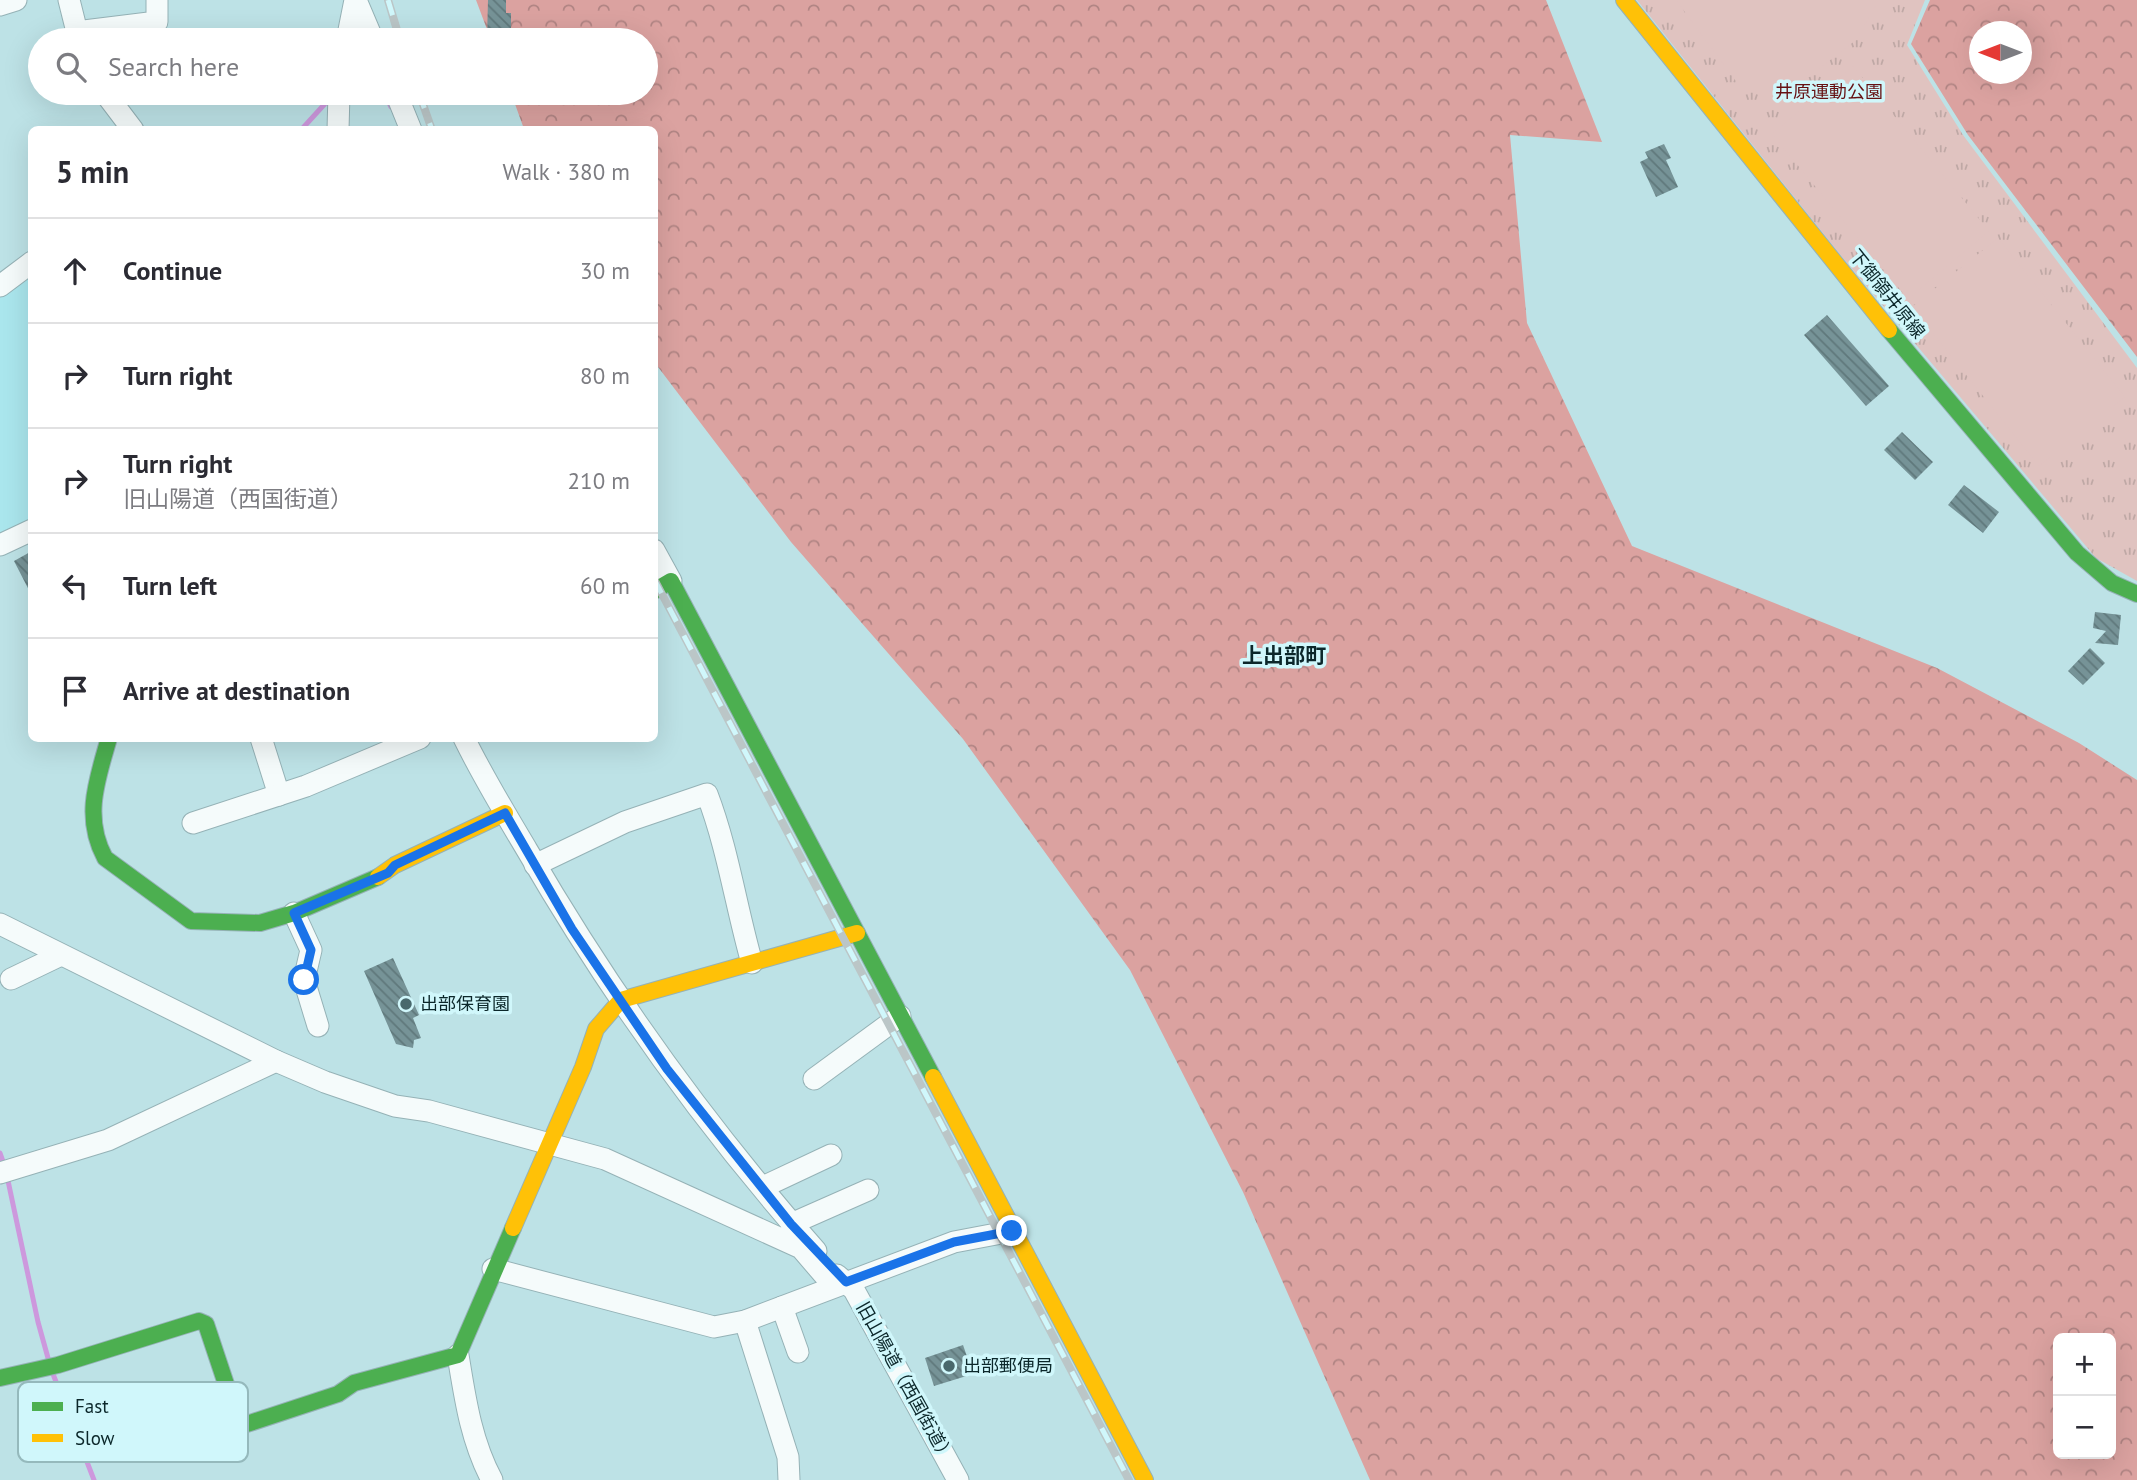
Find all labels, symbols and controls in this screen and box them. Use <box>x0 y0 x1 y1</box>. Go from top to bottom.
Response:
north arrow <box>1969 21 2032 84</box>
search box <box>28 28 658 105</box>
icon: search <box>52 48 90 86</box>
text: Search here <box>108 50 239 83</box>
park label: 井原運動公園 <box>1775 80 1883 103</box>
text: 5 min <box>56 152 129 191</box>
text: Walk · 380 m <box>503 157 630 186</box>
street label: 下御領井原線 <box>1844 244 1930 343</box>
icon: ahead <box>56 252 94 290</box>
text: Continue <box>123 254 222 287</box>
text: 30 m <box>580 256 630 285</box>
icon: right <box>56 357 94 395</box>
text: Turn right <box>123 359 232 392</box>
text: 80 m <box>580 361 630 390</box>
text: Turn right <box>123 447 232 480</box>
icon: right <box>56 462 94 500</box>
text: 210 m <box>568 466 630 495</box>
text: 旧山陽道（西国街道） <box>123 484 353 513</box>
icon: left <box>56 567 94 605</box>
text: Turn left <box>123 569 217 602</box>
text: 60 m <box>580 571 630 600</box>
district label: 上出部町 <box>1242 642 1326 669</box>
icon: arrive <box>56 672 94 710</box>
text: Arrive at destination <box>123 674 350 707</box>
route start <box>288 964 319 995</box>
place label: 出部保育園 <box>420 992 510 1015</box>
marker: 出部保育園 <box>398 996 414 1012</box>
route end <box>996 1215 1027 1246</box>
street label: 旧山陽道（西国街道） <box>852 1297 959 1466</box>
map controls <box>2053 1333 2116 1459</box>
button: + <box>2053 1333 2116 1396</box>
place label: 出部郵便局 <box>963 1354 1053 1377</box>
marker: 出部郵便局 <box>941 1358 957 1374</box>
legend <box>18 1382 248 1462</box>
text: Fast <box>75 1394 109 1418</box>
button: − <box>2053 1396 2116 1459</box>
text: Slow <box>75 1426 115 1450</box>

